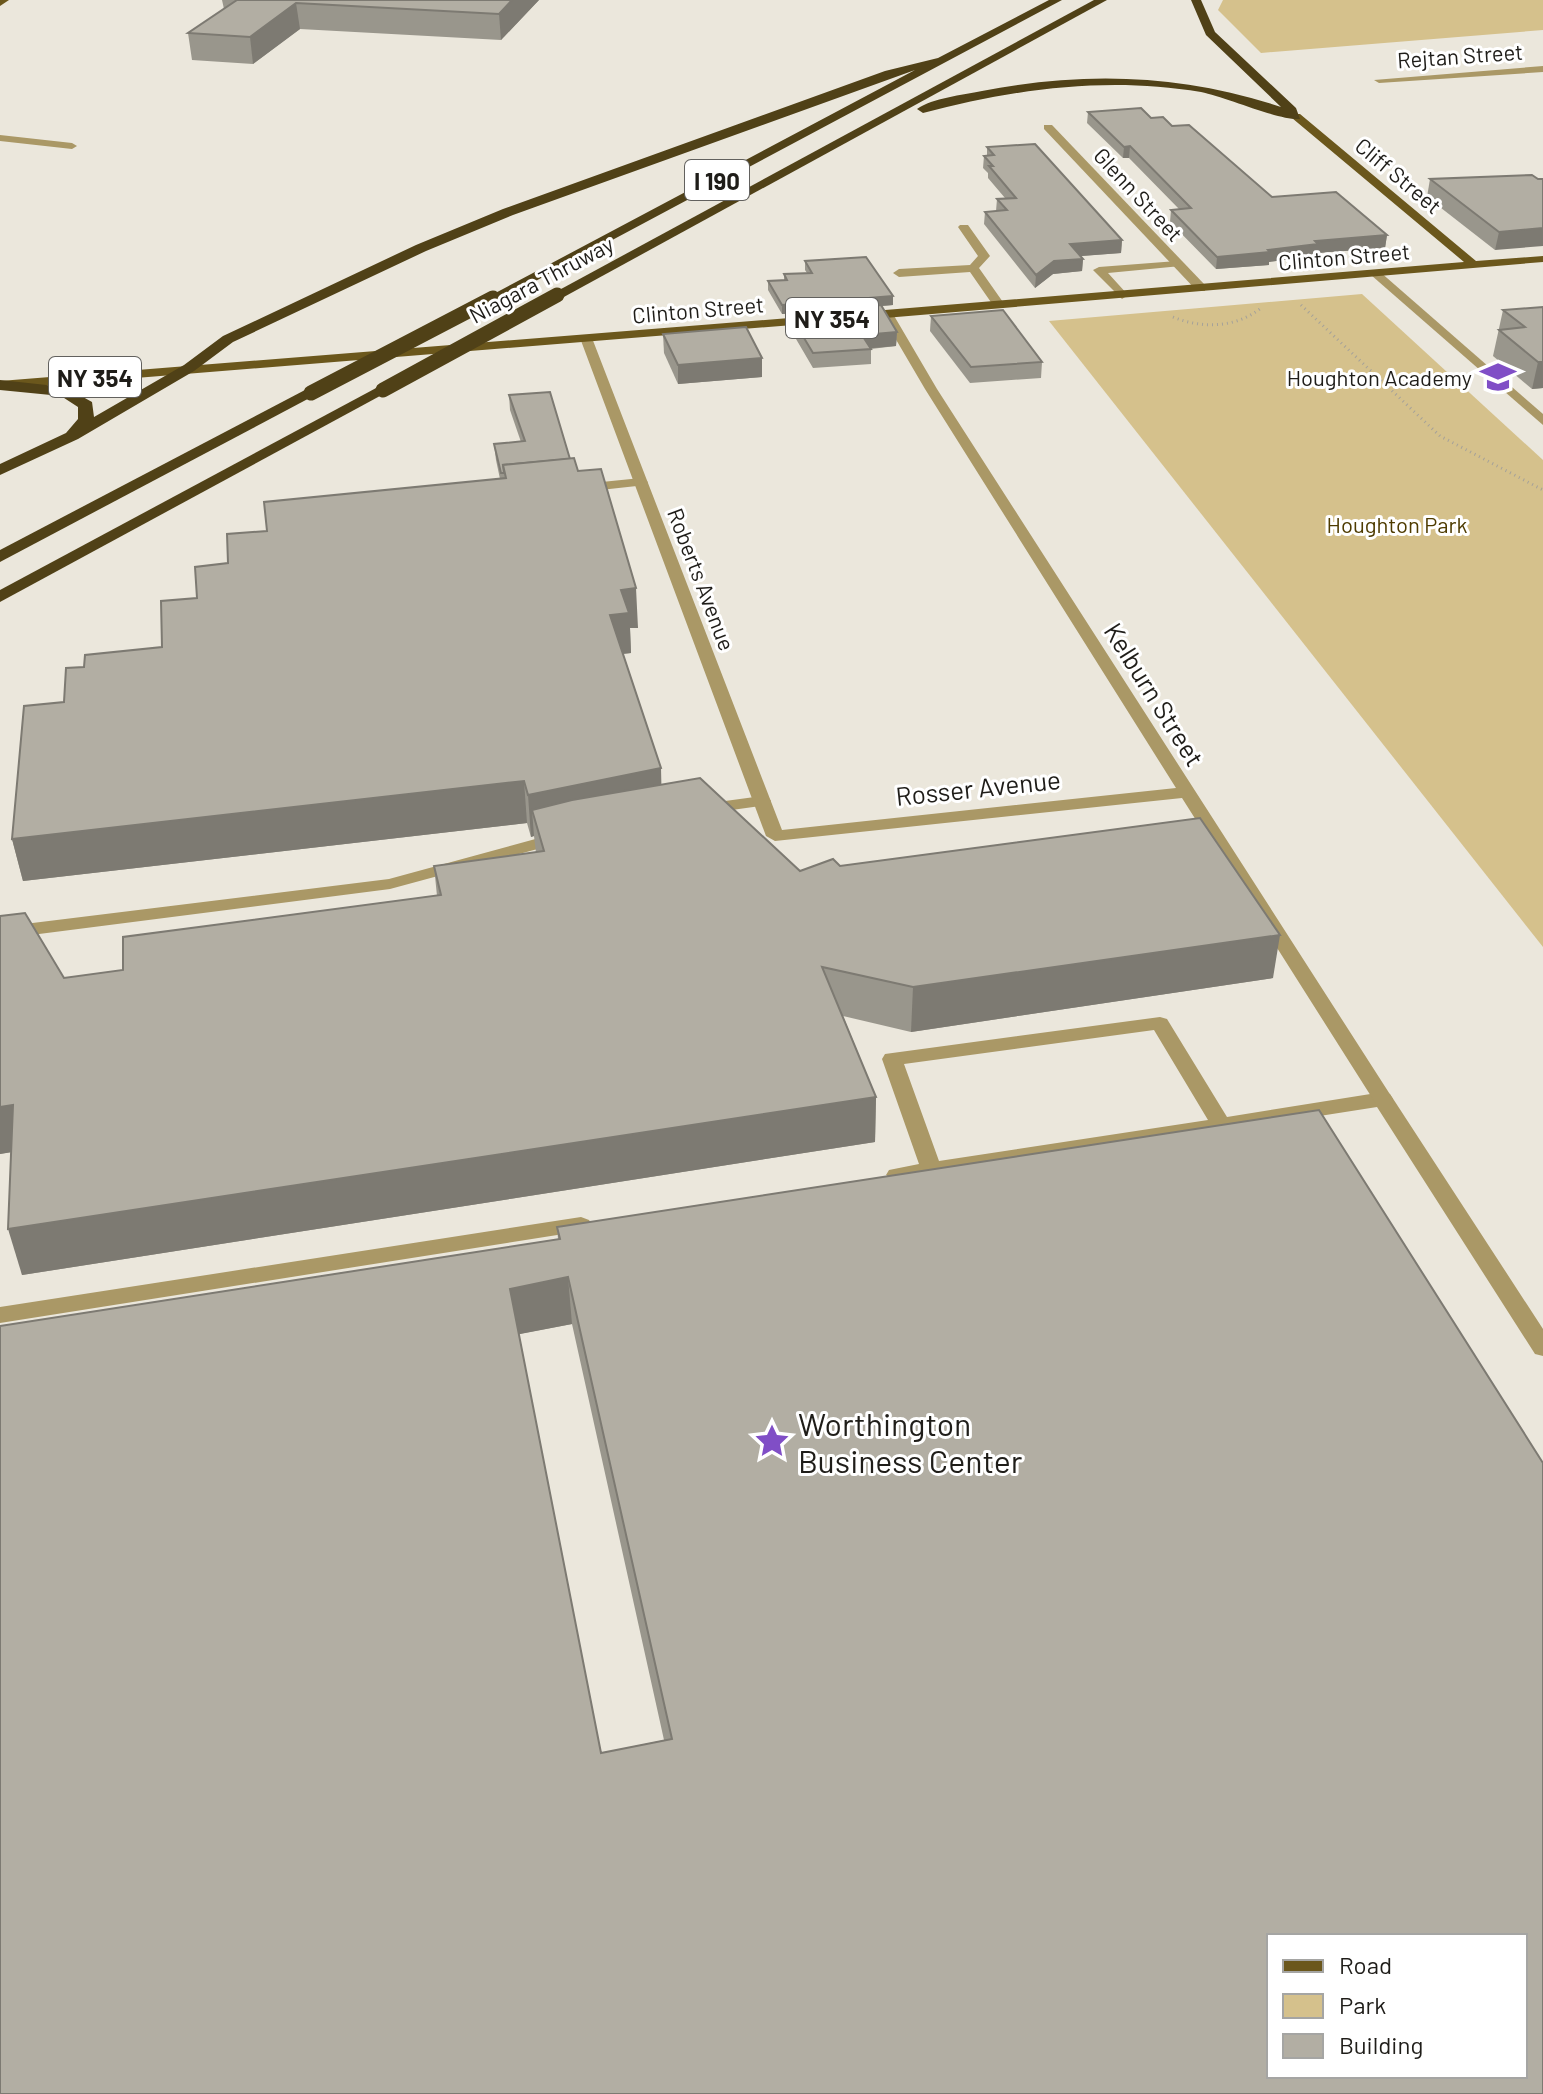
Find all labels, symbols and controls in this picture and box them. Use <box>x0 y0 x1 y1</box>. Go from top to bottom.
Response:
street label: Rejtan Street <box>1396 38 1524 72</box>
street label: Cliff Street <box>1351 132 1447 218</box>
street label: Glenn Street <box>1089 142 1189 246</box>
road number: I 190 <box>685 160 749 200</box>
street label: Niagara Thruway <box>465 230 617 328</box>
street label: Clinton Street <box>1277 237 1411 275</box>
street label: Clinton Street <box>631 290 765 328</box>
road number: NY 354 <box>786 298 878 338</box>
road number: NY 354 <box>49 357 141 397</box>
school or university icon: Houghton Academy <box>1479 358 1517 396</box>
place label: Houghton Academy <box>1287 364 1472 390</box>
street label: Roberts Avenue <box>663 504 741 654</box>
park label: Houghton Park <box>1327 511 1467 537</box>
street label: Kelburn Street <box>1099 617 1211 771</box>
street label: Rosser Avenue <box>894 763 1062 811</box>
place label: Worthington Business Center <box>798 1404 1023 1479</box>
place icon: Worthington Business Center <box>753 1422 791 1460</box>
legend <box>1267 1934 1527 2078</box>
text: Road <box>1339 1950 1392 1979</box>
text: Park <box>1339 1990 1386 2019</box>
text: Building <box>1339 2030 1423 2059</box>

